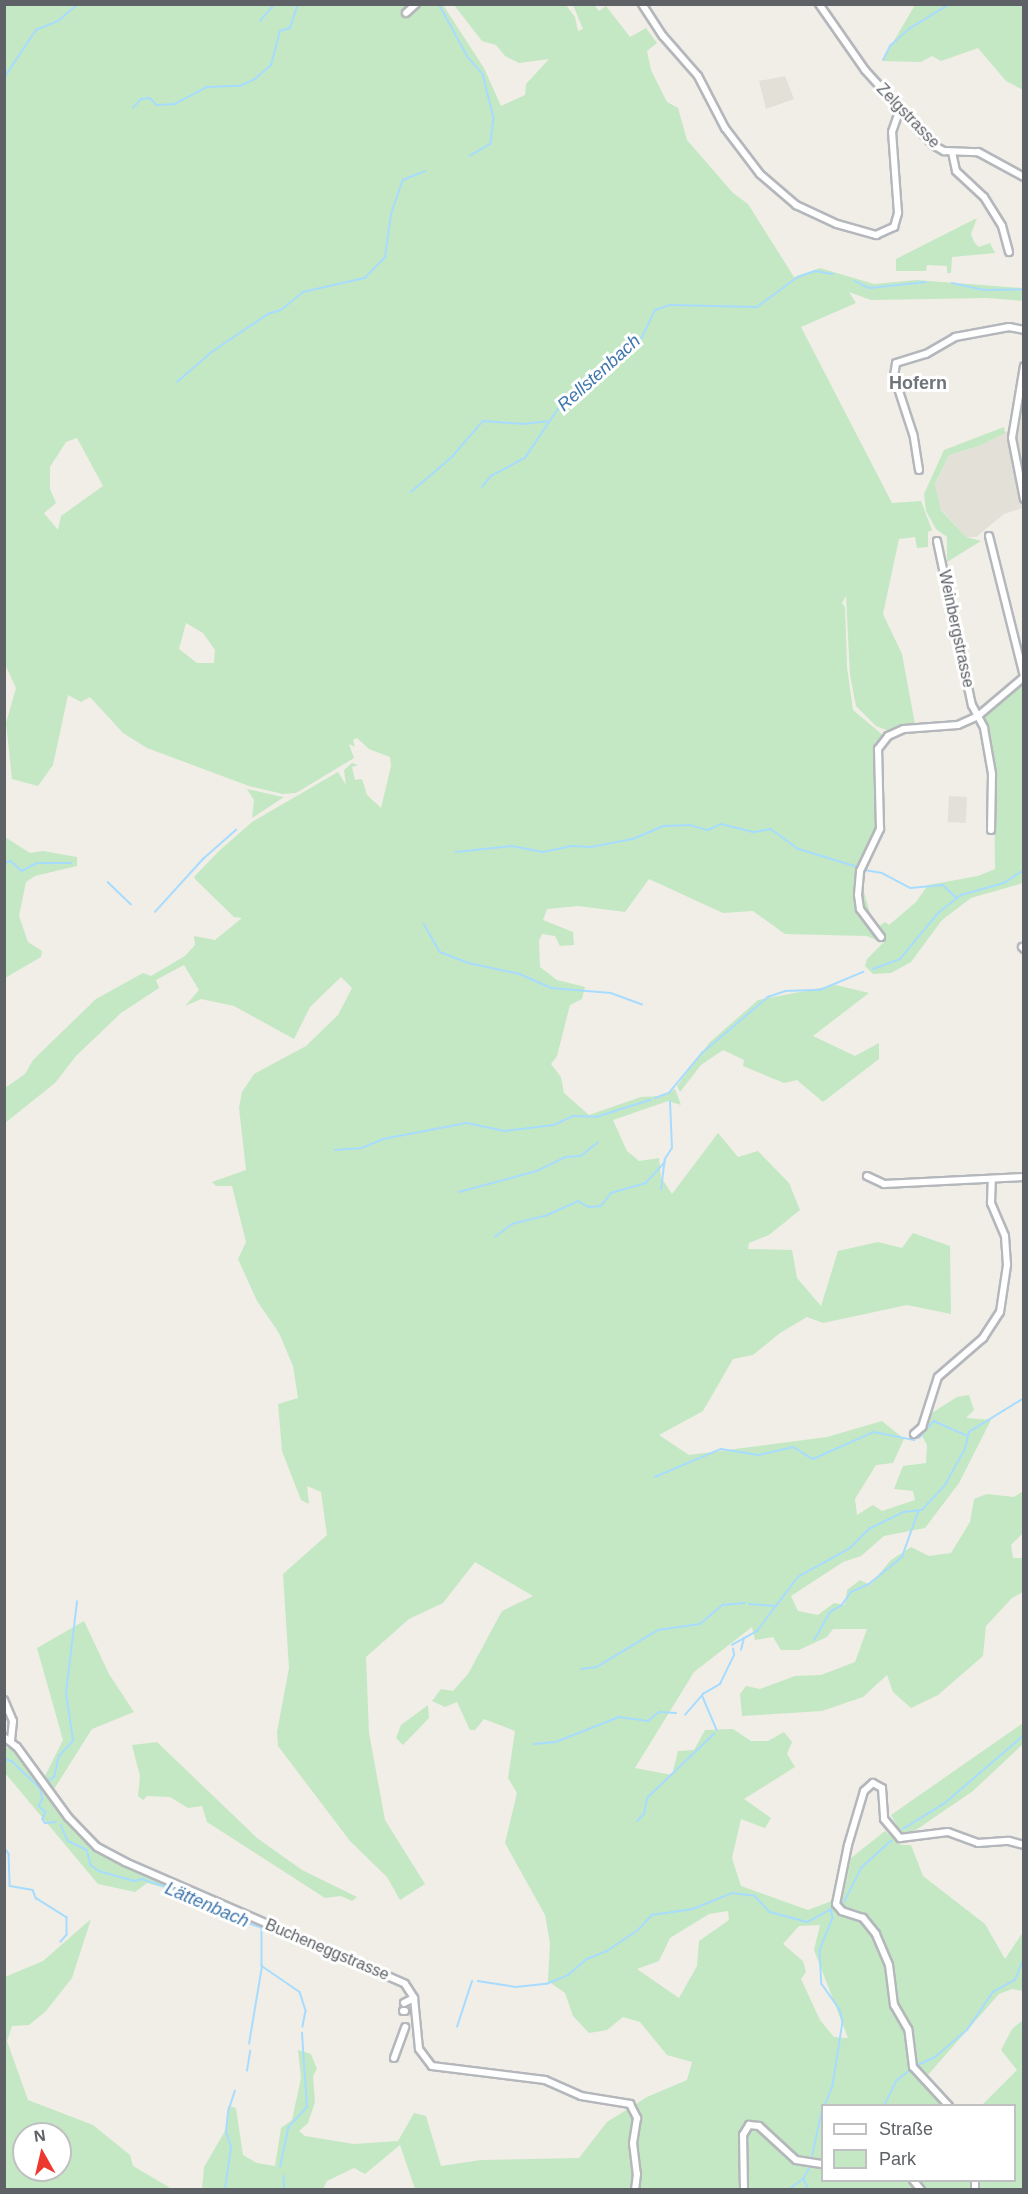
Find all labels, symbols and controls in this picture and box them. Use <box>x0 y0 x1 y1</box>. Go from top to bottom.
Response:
street label: Zelgstrasse <box>872 80 944 152</box>
water label: Rellstenbach <box>553 330 645 416</box>
district label: Hofern <box>889 372 947 394</box>
street label: Weinbergstrasse <box>934 568 978 690</box>
water label: Lättenbach <box>162 1878 252 1932</box>
street label: Bucheneggstrasse <box>262 1915 392 1985</box>
legend <box>821 2104 1016 2182</box>
text: Straße <box>879 2119 933 2139</box>
north arrow <box>12 2122 72 2182</box>
text: N <box>33 2126 47 2145</box>
text: Park <box>879 2149 916 2169</box>

